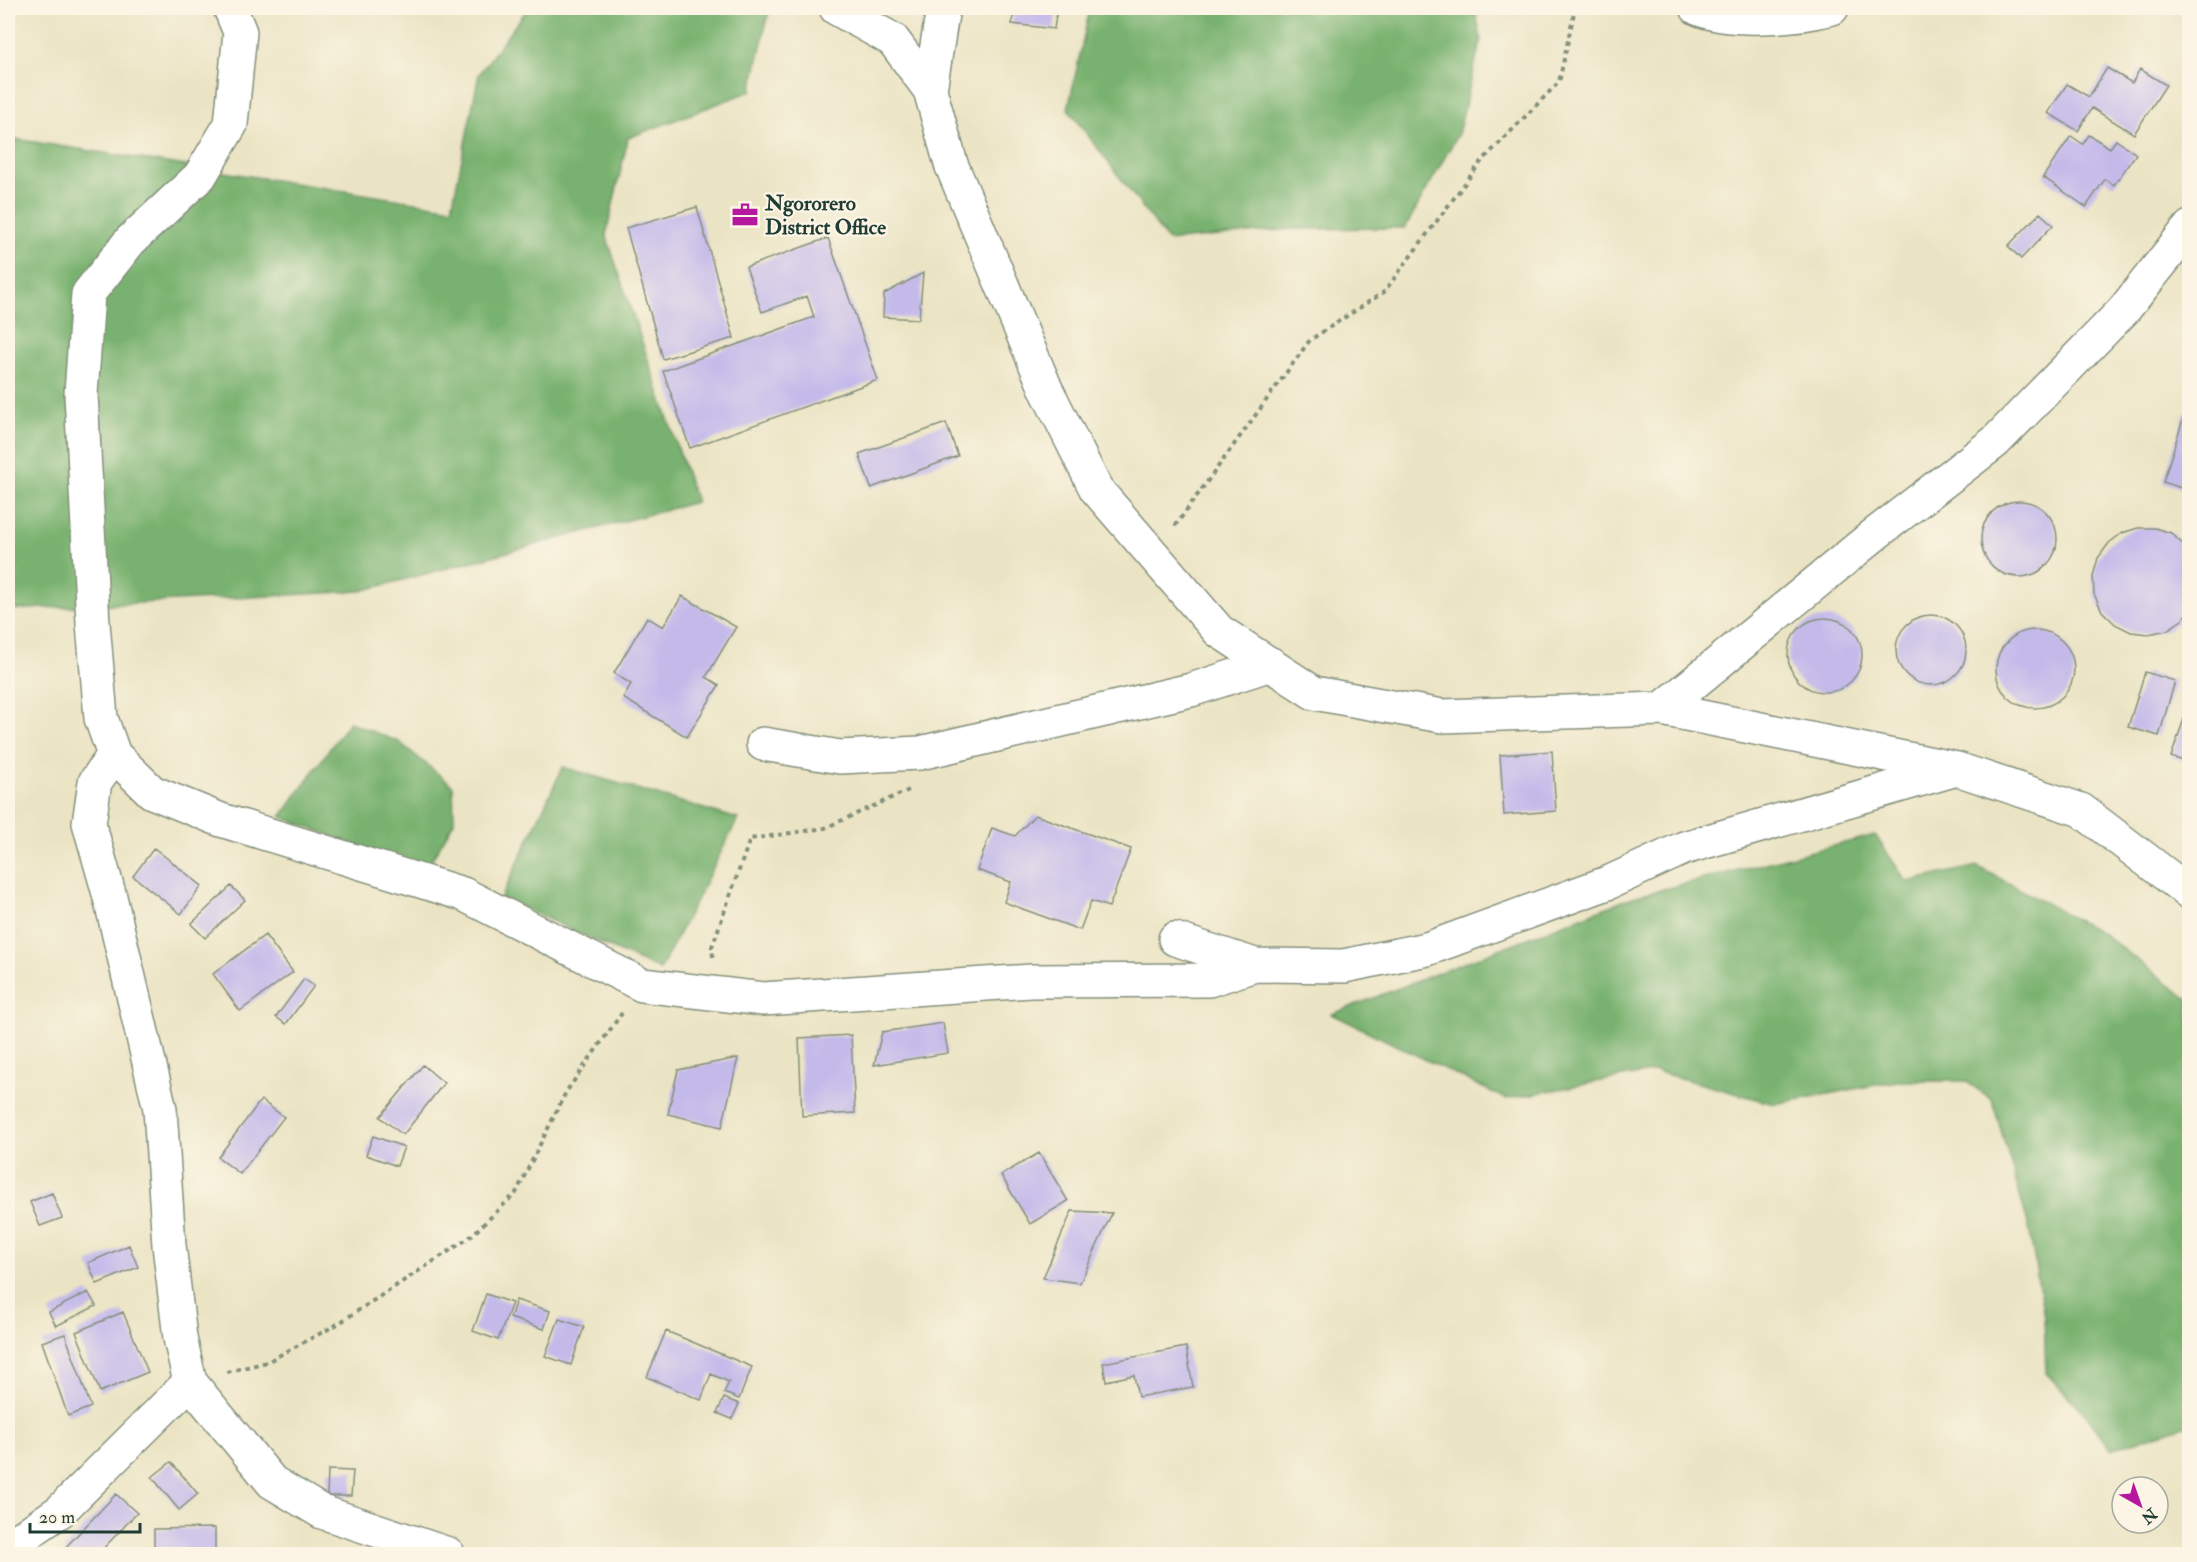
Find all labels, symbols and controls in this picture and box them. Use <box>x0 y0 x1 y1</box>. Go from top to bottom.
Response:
place label: Ngororero District Office <box>764 190 886 241</box>
office icon: Ngororero District Office <box>730 200 760 230</box>
north arrow <box>2110 1475 2170 1535</box>
scale bar <box>30 1496 140 1534</box>
text: N <box>2137 1503 2162 1528</box>
text: 20 m <box>39 1506 75 1529</box>

